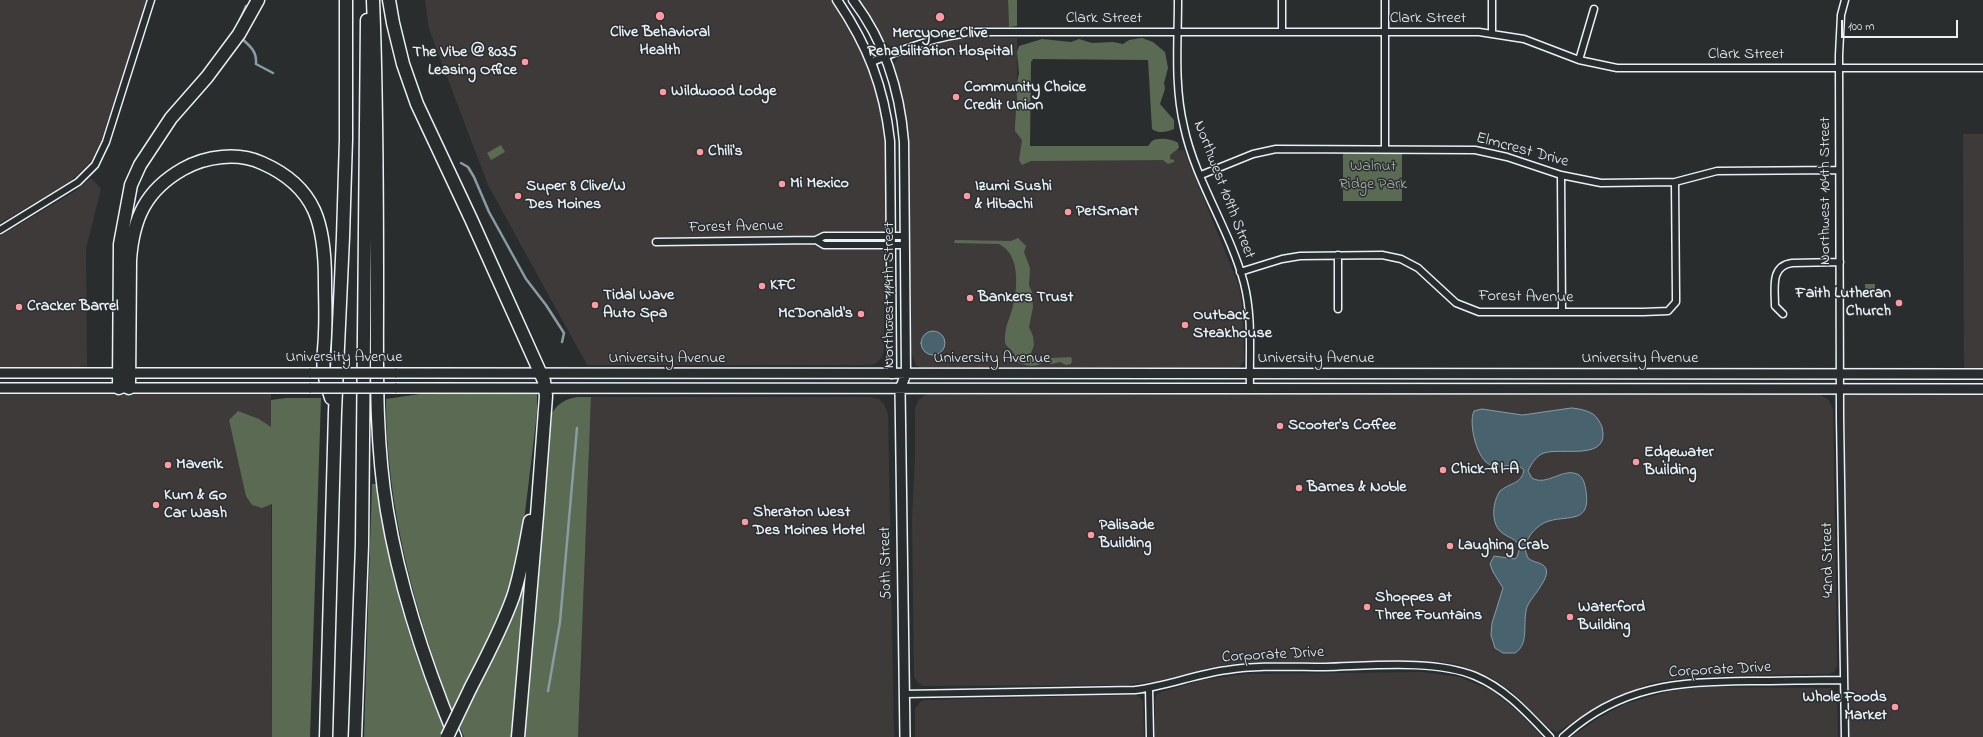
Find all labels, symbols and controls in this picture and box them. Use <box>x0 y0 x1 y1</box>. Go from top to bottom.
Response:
street label: Clark Street <box>1066 9 1142 29</box>
street label: Clark Street <box>1390 9 1466 29</box>
marker: Clive Behavioral Health <box>654 10 666 22</box>
marker: MercyOne Clive Rehabilitation Hospital <box>934 11 946 23</box>
scale bar <box>1843 12 1960 38</box>
text: 100 m <box>1848 18 1875 36</box>
place label: Clive Behavioral Health <box>610 23 710 61</box>
place label: MercyOne Clive Rehabilitation Hospital <box>867 24 1013 62</box>
place label: The Vibe @ 8035 Leasing Office <box>413 43 517 81</box>
street label: Clark Street <box>1708 45 1784 65</box>
marker: The Vibe @ 8035 Leasing Office <box>520 57 530 67</box>
place label: Community Choice Credit Union <box>964 78 1086 116</box>
place label: Wildwood Lodge <box>671 82 776 102</box>
marker: Wildwood Lodge <box>658 87 668 97</box>
marker: Community Choice Credit Union <box>951 92 961 102</box>
street label: Northwest 104th Street <box>1816 117 1836 265</box>
street label: Northwest 109th Street <box>1188 118 1258 262</box>
street label: Elmcrest Drive <box>1474 129 1570 173</box>
place label: Chili's <box>708 142 743 162</box>
marker: Chili's <box>695 147 705 157</box>
park label: Walnut Ridge Park <box>1339 157 1407 195</box>
place label: Mi Mexico <box>790 174 849 194</box>
place label: Super 8 Clive/W Des Moines <box>526 177 626 215</box>
place label: Izumi Sushi & Hibachi <box>975 177 1052 215</box>
marker: Mi Mexico <box>777 179 787 189</box>
marker: Super 8 Clive/W Des Moines <box>513 191 523 201</box>
marker: Izumi Sushi & Hibachi <box>962 191 972 201</box>
place label: PetSmart <box>1076 202 1139 222</box>
marker: PetSmart <box>1063 207 1073 217</box>
street label: Forest Avenue <box>688 218 784 238</box>
street label: Northwest 114th Street <box>880 222 900 368</box>
place label: KFC <box>770 276 796 296</box>
marker: KFC <box>757 281 767 291</box>
place label: Faith Lutheran Church <box>1795 284 1891 322</box>
place label: Tidal Wave Auto Spa <box>603 286 674 324</box>
place label: Bankers Trust <box>978 288 1073 308</box>
street label: Forest Avenue <box>1478 288 1574 308</box>
marker: Bankers Trust <box>965 293 975 303</box>
place label: Cracker Barrel <box>27 297 119 317</box>
marker: Faith Lutheran Church <box>1894 298 1904 308</box>
marker: Tidal Wave Auto Spa <box>590 300 600 310</box>
marker: Cracker Barrel <box>14 302 24 312</box>
place label: McDonald's <box>778 304 853 324</box>
place label: Outback Steakhouse <box>1193 306 1272 344</box>
marker: McDonald's <box>856 309 866 319</box>
marker: Outback Steakhouse <box>1180 320 1190 330</box>
street label: University Avenue <box>286 348 402 368</box>
street label: University Avenue <box>609 349 725 369</box>
street label: University Avenue <box>934 349 1050 369</box>
street label: University Avenue <box>1258 349 1374 369</box>
street label: University Avenue <box>1582 349 1698 369</box>
place label: Scooter's Coffee <box>1288 416 1396 436</box>
marker: Scooter's Coffee <box>1275 421 1285 431</box>
place label: Edgewater Building <box>1644 443 1714 481</box>
place label: Maverik <box>176 455 223 475</box>
marker: Edgewater Building <box>1631 457 1641 467</box>
marker: Maverik <box>163 460 173 470</box>
place label: Chick-fil-A <box>1451 460 1519 480</box>
marker: Chick-fil-A <box>1438 465 1448 475</box>
place label: Barnes & Noble <box>1307 478 1406 498</box>
marker: Barnes & Noble <box>1294 483 1304 493</box>
place label: Kum & Go Car Wash <box>164 486 227 524</box>
marker: Kum & Go Car Wash <box>151 500 161 510</box>
place label: Sheraton West Des Moines Hotel <box>753 503 865 541</box>
place label: Palisade Building <box>1099 516 1154 554</box>
marker: Sheraton West Des Moines Hotel <box>740 517 750 527</box>
street label: 42nd Street <box>1819 522 1839 598</box>
street label: 50th Street <box>877 526 897 600</box>
marker: Palisade Building <box>1086 530 1096 540</box>
place label: Laughing Crab <box>1458 536 1549 556</box>
marker: Laughing Crab <box>1445 541 1455 551</box>
place label: Shoppes at Three Fountains <box>1375 588 1482 626</box>
place label: Waterford Building <box>1578 598 1645 636</box>
marker: Shoppes at Three Fountains <box>1362 602 1372 612</box>
marker: Waterford Building <box>1565 612 1575 622</box>
street label: Corporate Drive <box>1221 644 1325 668</box>
street label: Corporate Drive <box>1668 659 1772 683</box>
place label: Whole Foods Market <box>1803 688 1887 726</box>
marker: Whole Foods Market <box>1890 702 1900 712</box>

